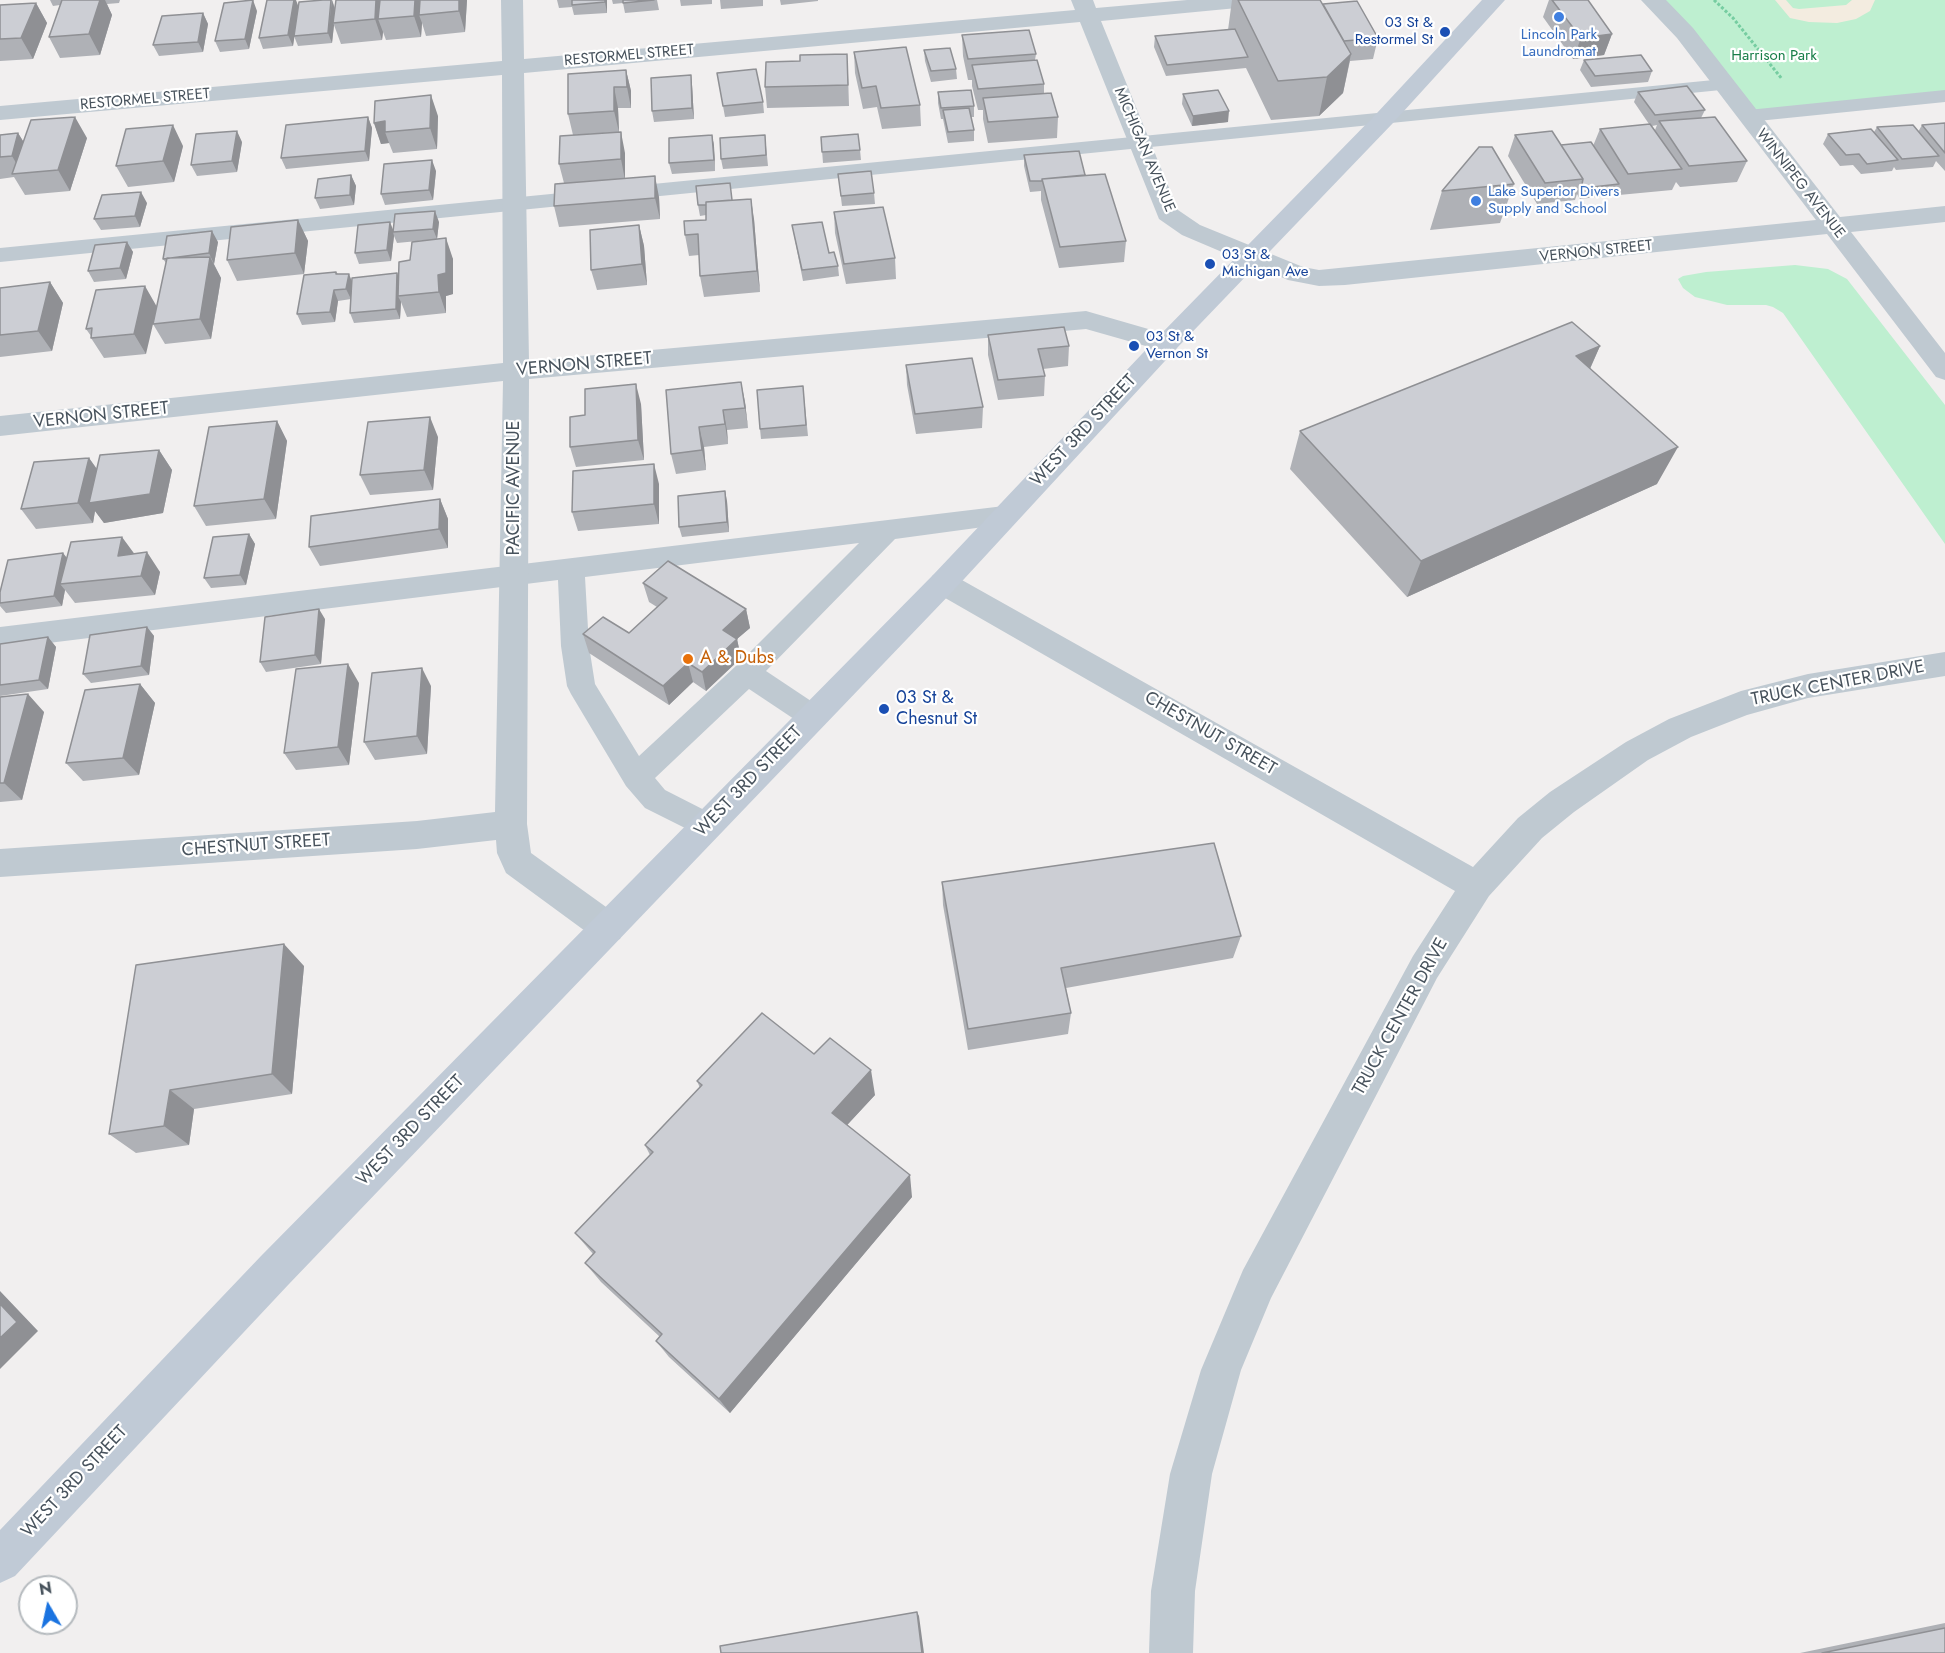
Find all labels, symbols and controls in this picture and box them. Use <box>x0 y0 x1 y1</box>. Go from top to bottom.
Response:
marker: Lincoln Park Laundromat <box>1552 10 1566 24</box>
place label: 03 St & Restormel St <box>1355 14 1433 49</box>
marker: 03 St & Restormel St <box>1438 25 1452 39</box>
place label: Lincoln Park Laundromat <box>1521 26 1597 61</box>
street label: RESTORMEL STREET <box>563 41 695 71</box>
park label: Harrison Park <box>1731 47 1817 65</box>
street label: RESTORMEL STREET <box>79 85 211 115</box>
street label: MICHIGAN AVENUE <box>1110 85 1178 215</box>
street label: WINNIPEG AVENUE <box>1752 126 1848 242</box>
place label: Lake Superior Divers Supply and School <box>1488 183 1619 218</box>
marker: Lake Superior Divers Supply and School <box>1469 194 1483 208</box>
street label: VERNON STREET <box>1539 237 1653 267</box>
place label: 03 St & Michigan Ave <box>1222 246 1308 281</box>
marker: 03 St & Michigan Ave <box>1203 257 1217 271</box>
place label: 03 St & Vernon St <box>1146 328 1208 363</box>
marker: 03 St & Vernon St <box>1127 339 1141 353</box>
street label: VERNON STREET <box>515 348 653 382</box>
street label: WEST 3RD STREET <box>1027 370 1141 492</box>
street label: VERNON STREET <box>32 398 170 434</box>
street label: PACIFIC AVENUE <box>504 421 526 555</box>
place label: A & Dubs <box>700 648 774 670</box>
marker: A & Dubs <box>681 652 695 666</box>
street label: TRUCK CENTER DRIVE <box>1750 657 1926 711</box>
street label: CHESTNUT STREET <box>1140 687 1280 781</box>
place label: 03 St & Chesnut St <box>896 688 977 730</box>
marker: 03 St & Chesnut St <box>877 702 891 716</box>
street label: WEST 3RD STREET <box>691 722 807 842</box>
street label: CHESTNUT STREET <box>181 830 331 862</box>
street label: TRUCK CENTER DRIVE <box>1349 935 1453 1099</box>
street label: WEST 3RD STREET <box>353 1071 469 1191</box>
street label: WEST 3RD STREET <box>18 1421 132 1543</box>
north arrow <box>18 1575 78 1635</box>
text: N <box>37 1576 53 1601</box>

